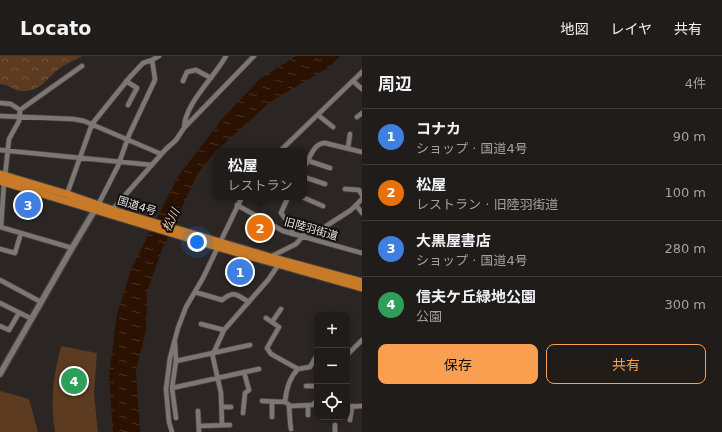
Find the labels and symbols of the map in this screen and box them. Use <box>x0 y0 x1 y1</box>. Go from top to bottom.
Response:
pin: 3 <box>15 190 41 220</box>
street label: 国道4号 <box>116 194 158 218</box>
water label: 松川 <box>159 204 183 234</box>
pin: 2 <box>247 213 273 243</box>
street label: 旧陸羽街道 <box>283 215 339 243</box>
your location <box>187 232 207 252</box>
pin: 1 <box>227 257 253 287</box>
pin: 4 <box>61 366 87 396</box>

